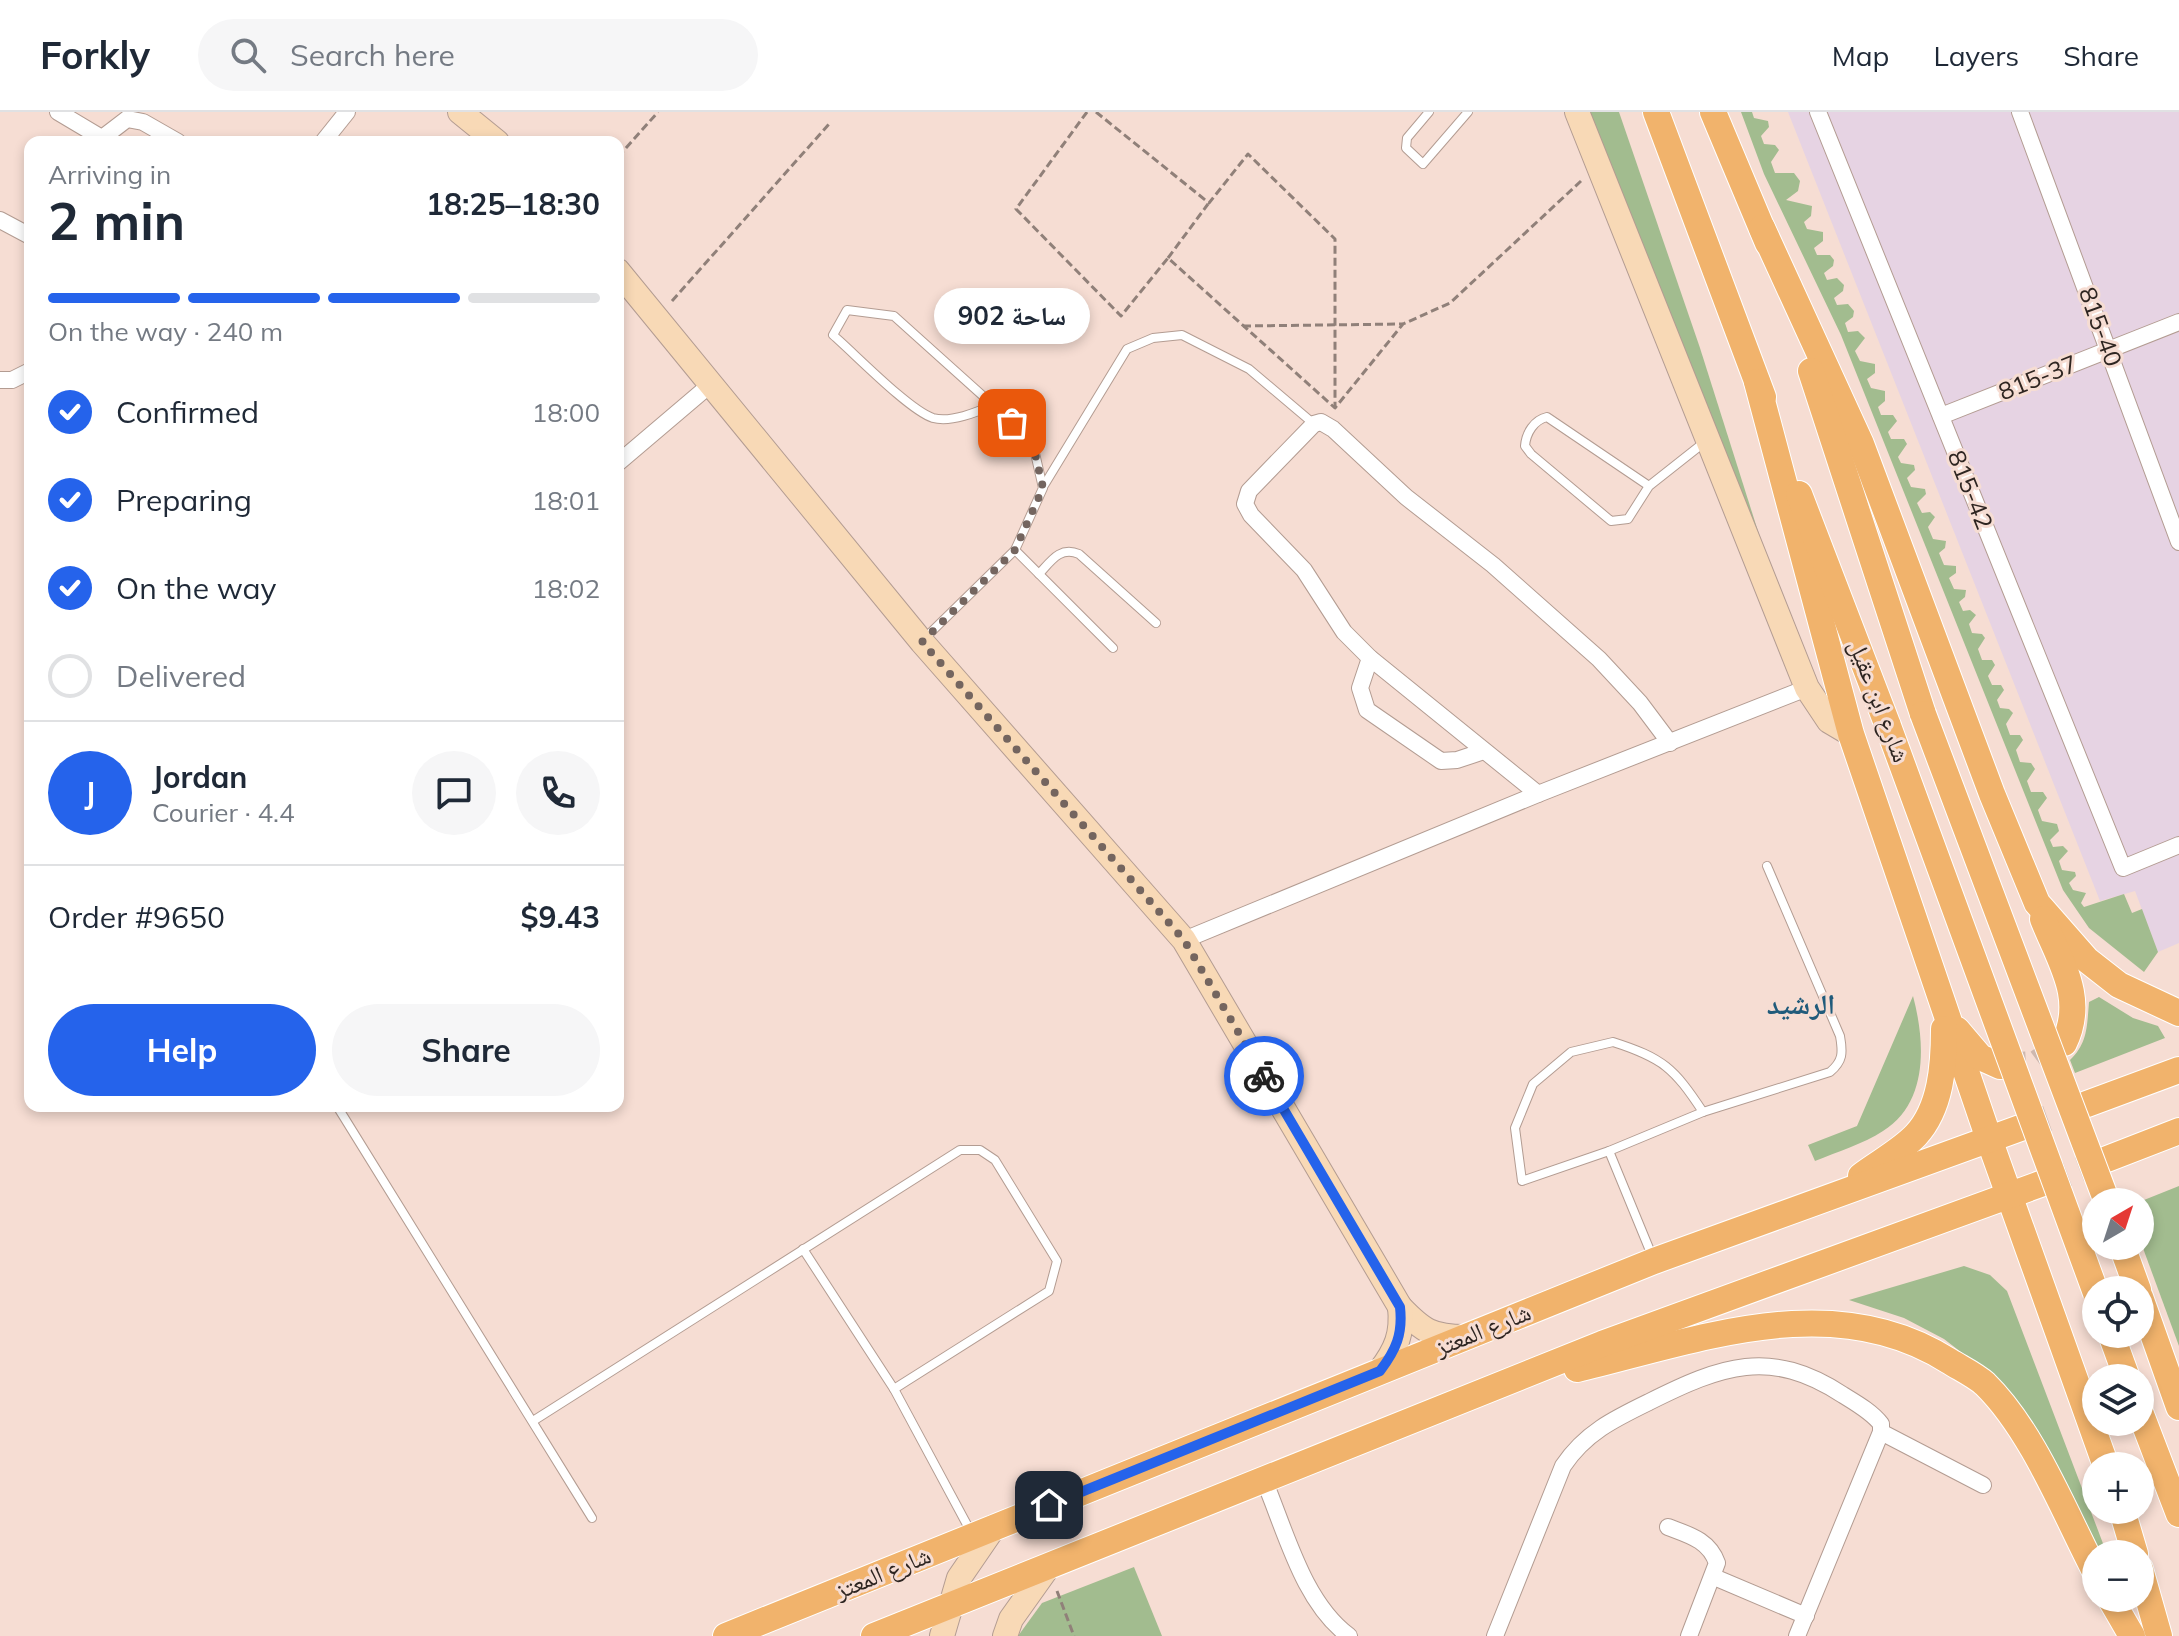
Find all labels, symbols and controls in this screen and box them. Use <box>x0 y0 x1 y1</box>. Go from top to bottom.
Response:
search box <box>198 19 758 91</box>
text: Forkly <box>40 31 150 79</box>
icon: search <box>226 33 270 77</box>
text: Search here <box>290 36 455 74</box>
text: Map <box>1832 38 1889 73</box>
text: Layers <box>1933 38 2019 73</box>
text: Share <box>2063 38 2139 73</box>
text: Arriving in <box>48 158 171 191</box>
text: 18:25–18:30 <box>426 185 600 223</box>
text: 2 min <box>48 188 185 253</box>
street label: 815-40 <box>2073 283 2129 370</box>
callout: ساحة 902 <box>934 287 1090 343</box>
text: ساحة 902 <box>958 299 1066 332</box>
text: On the way · 240 m <box>48 315 283 348</box>
street label: 815-37 <box>1994 348 2081 406</box>
pin <box>978 389 1046 457</box>
icon: check <box>48 390 92 434</box>
text: Confirmed <box>116 393 259 431</box>
text: 18:00 <box>532 396 600 429</box>
icon: bag <box>990 401 1034 445</box>
street label: 815-42 <box>1942 446 2000 533</box>
icon: check <box>48 478 92 522</box>
text: Preparing <box>116 481 252 519</box>
text: 18:01 <box>532 484 600 517</box>
icon: check <box>48 566 92 610</box>
text: On the way <box>116 569 276 607</box>
text: 18:02 <box>532 572 600 605</box>
street label: شارع ابن عقيل <box>1842 635 1917 766</box>
text: Delivered <box>116 657 246 695</box>
button: chat <box>412 751 496 835</box>
button: phone <box>516 751 600 835</box>
text: Jordan <box>152 758 247 796</box>
text: J <box>85 774 95 812</box>
text: Courier · 4.4 <box>152 796 295 829</box>
text: Order #9650 <box>48 898 225 936</box>
text: $9.43 <box>521 898 600 936</box>
district label: الرشيد <box>1767 986 1835 1021</box>
button: Help <box>48 1004 316 1096</box>
button: Share <box>332 1004 600 1096</box>
courier <box>1224 1036 1304 1116</box>
icon: bike <box>1242 1054 1286 1098</box>
north arrow <box>2082 1188 2154 1260</box>
map controls <box>2082 1188 2154 1612</box>
button: locate <box>2082 1276 2154 1348</box>
street label: شارع المعتز <box>1429 1296 1535 1363</box>
button: layers <box>2082 1364 2154 1436</box>
button: + <box>2082 1452 2154 1524</box>
pin <box>1015 1471 1083 1539</box>
icon: home <box>1027 1483 1071 1527</box>
street label: شارع المعتز <box>829 1539 935 1606</box>
button: − <box>2082 1540 2154 1612</box>

